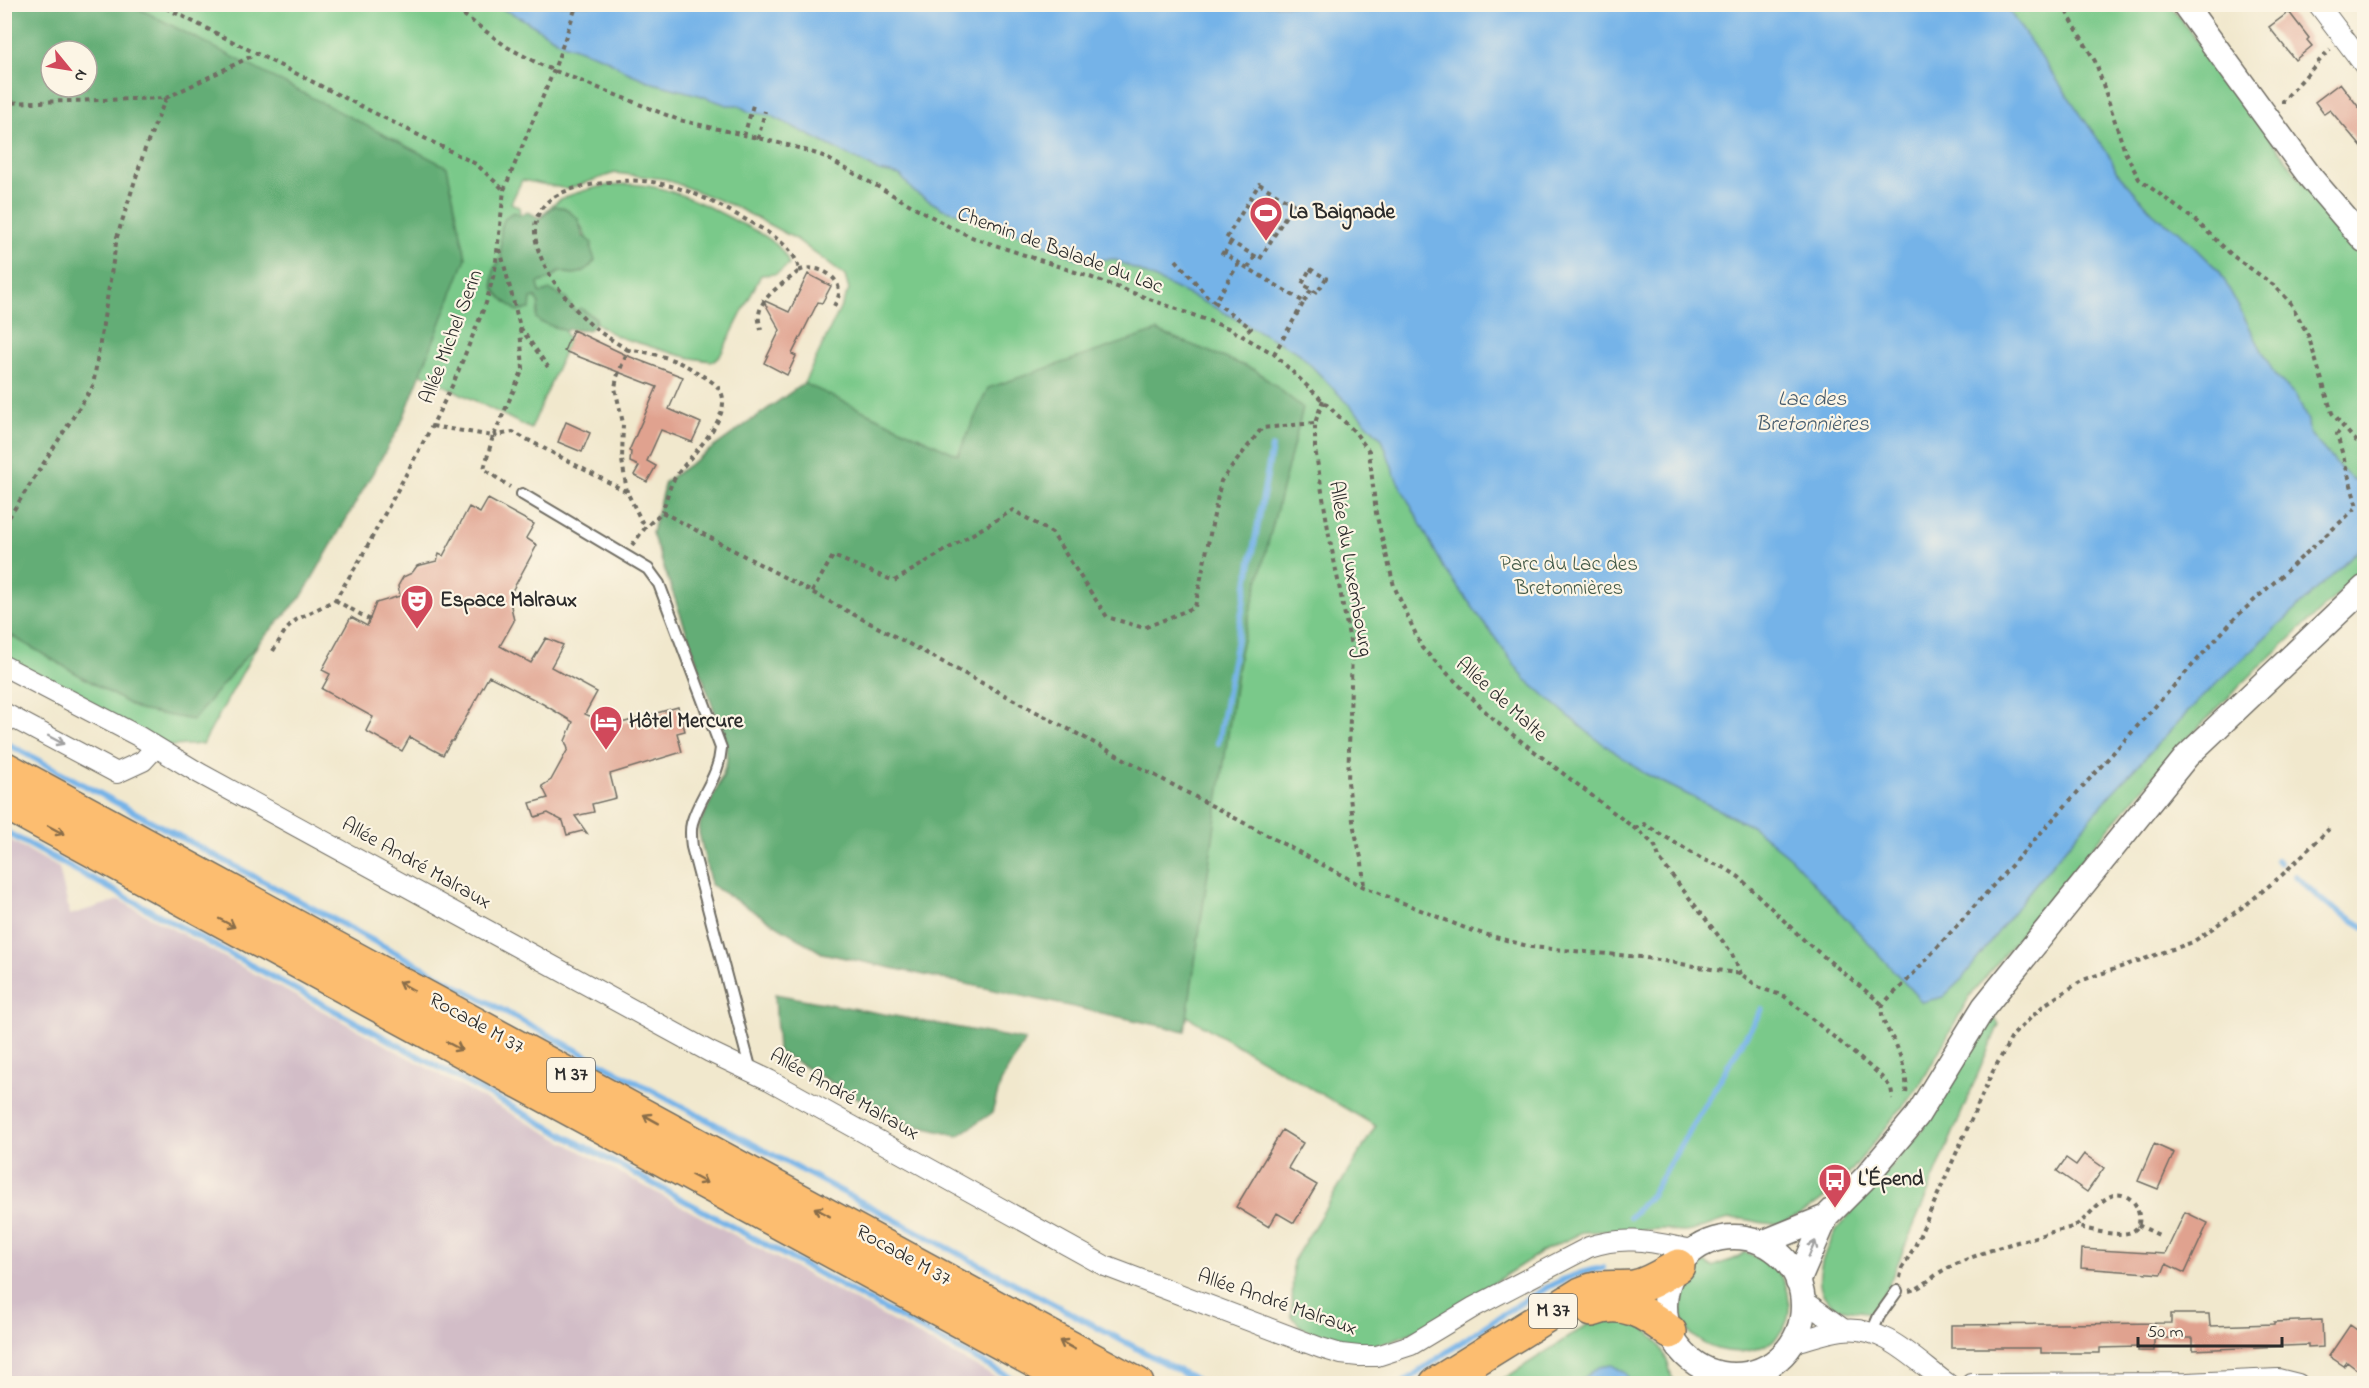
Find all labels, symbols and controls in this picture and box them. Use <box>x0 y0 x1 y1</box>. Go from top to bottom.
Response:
north arrow <box>39 39 99 99</box>
text: N <box>67 65 93 86</box>
sports icon: La Baignade <box>1248 195 1284 242</box>
place label: La Baignade <box>1289 198 1396 230</box>
street label: Chemin de Balade du Lac <box>953 200 1168 302</box>
street label: Allée Michel Serin <box>413 266 491 408</box>
water label: Lac des Bretonnières <box>1755 384 1870 441</box>
street label: Allée du Luxembourg <box>1318 479 1380 660</box>
park label: Parc du Lac des Bretonnières <box>1500 550 1638 604</box>
theatre icon: Espace Malraux <box>399 583 435 630</box>
place label: Espace Malraux <box>440 586 577 616</box>
street label: Allée de Malte <box>1448 651 1554 750</box>
hotel icon: Hôtel Mercure <box>588 704 624 751</box>
place label: Hôtel Mercure <box>629 707 744 737</box>
one-way arrow <box>47 734 64 746</box>
street label: Allée André Malraux <box>336 810 496 918</box>
one-way arrow <box>47 824 64 836</box>
one-way arrow <box>218 918 236 929</box>
one-way arrow <box>397 980 415 991</box>
street label: Rocade M 37 <box>423 985 529 1063</box>
one-way arrow <box>445 1040 462 1052</box>
street label: Allée André Malraux <box>764 1041 924 1149</box>
road number: M 37 <box>547 1058 595 1092</box>
one-way arrow <box>643 1113 660 1125</box>
bus stop icon: L'Épend <box>1817 1162 1853 1209</box>
place label: L'Épend <box>1858 1165 1924 1195</box>
one-way arrow <box>690 1174 708 1185</box>
one-way arrow <box>814 1206 831 1218</box>
street label: Rocade M 37 <box>850 1217 956 1295</box>
one-way arrow <box>1807 1241 1819 1259</box>
street label: Allée André Malraux <box>1193 1262 1361 1344</box>
road number: M 37 <box>1529 1294 1577 1328</box>
scale bar <box>2138 1310 2282 1348</box>
text: 50 m <box>2147 1320 2184 1346</box>
one-way arrow <box>1059 1339 1077 1350</box>

